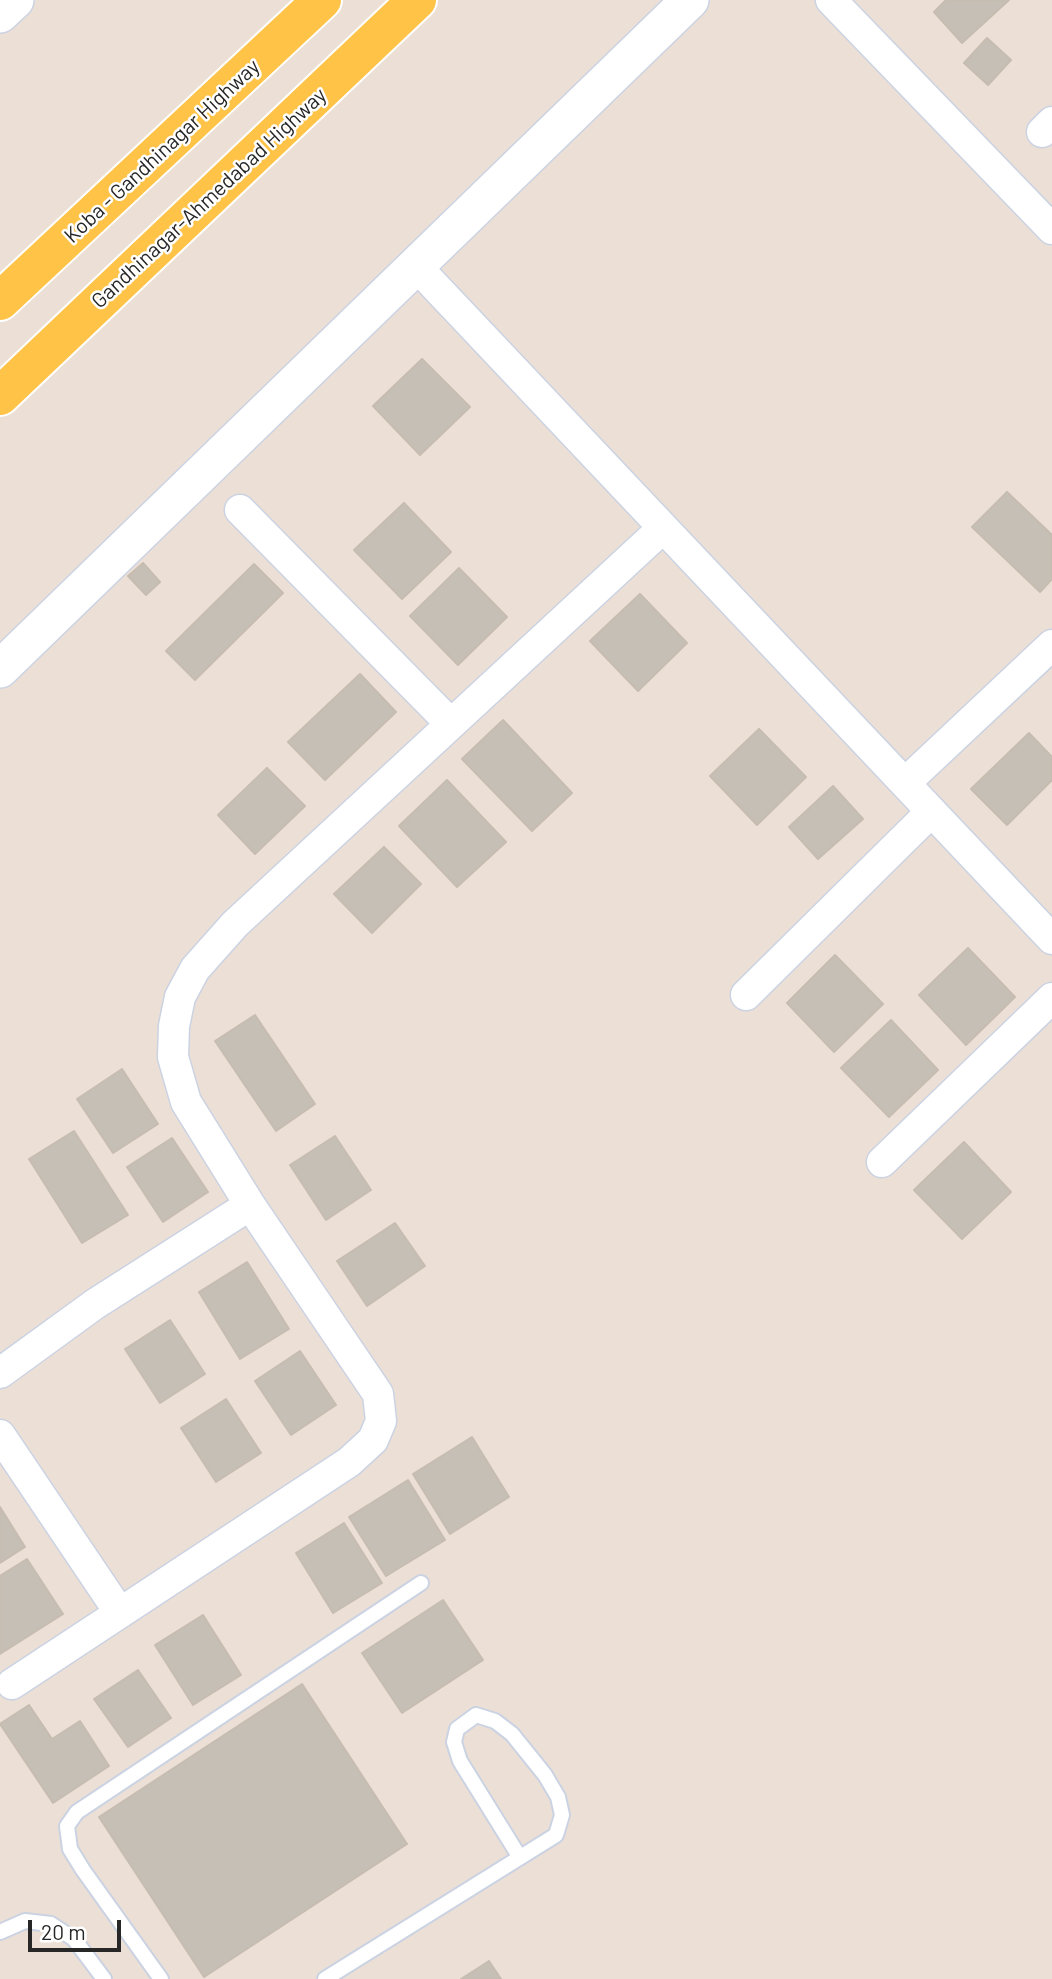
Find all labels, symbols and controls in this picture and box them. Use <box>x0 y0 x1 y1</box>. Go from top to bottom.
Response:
street label: Koba - Gandhinagar Highway <box>59 54 265 248</box>
street label: Gandhinagar-Ahmedabad Highway <box>86 82 332 314</box>
scale bar <box>32 1906 124 1950</box>
text: 20 m <box>41 1919 86 1944</box>

